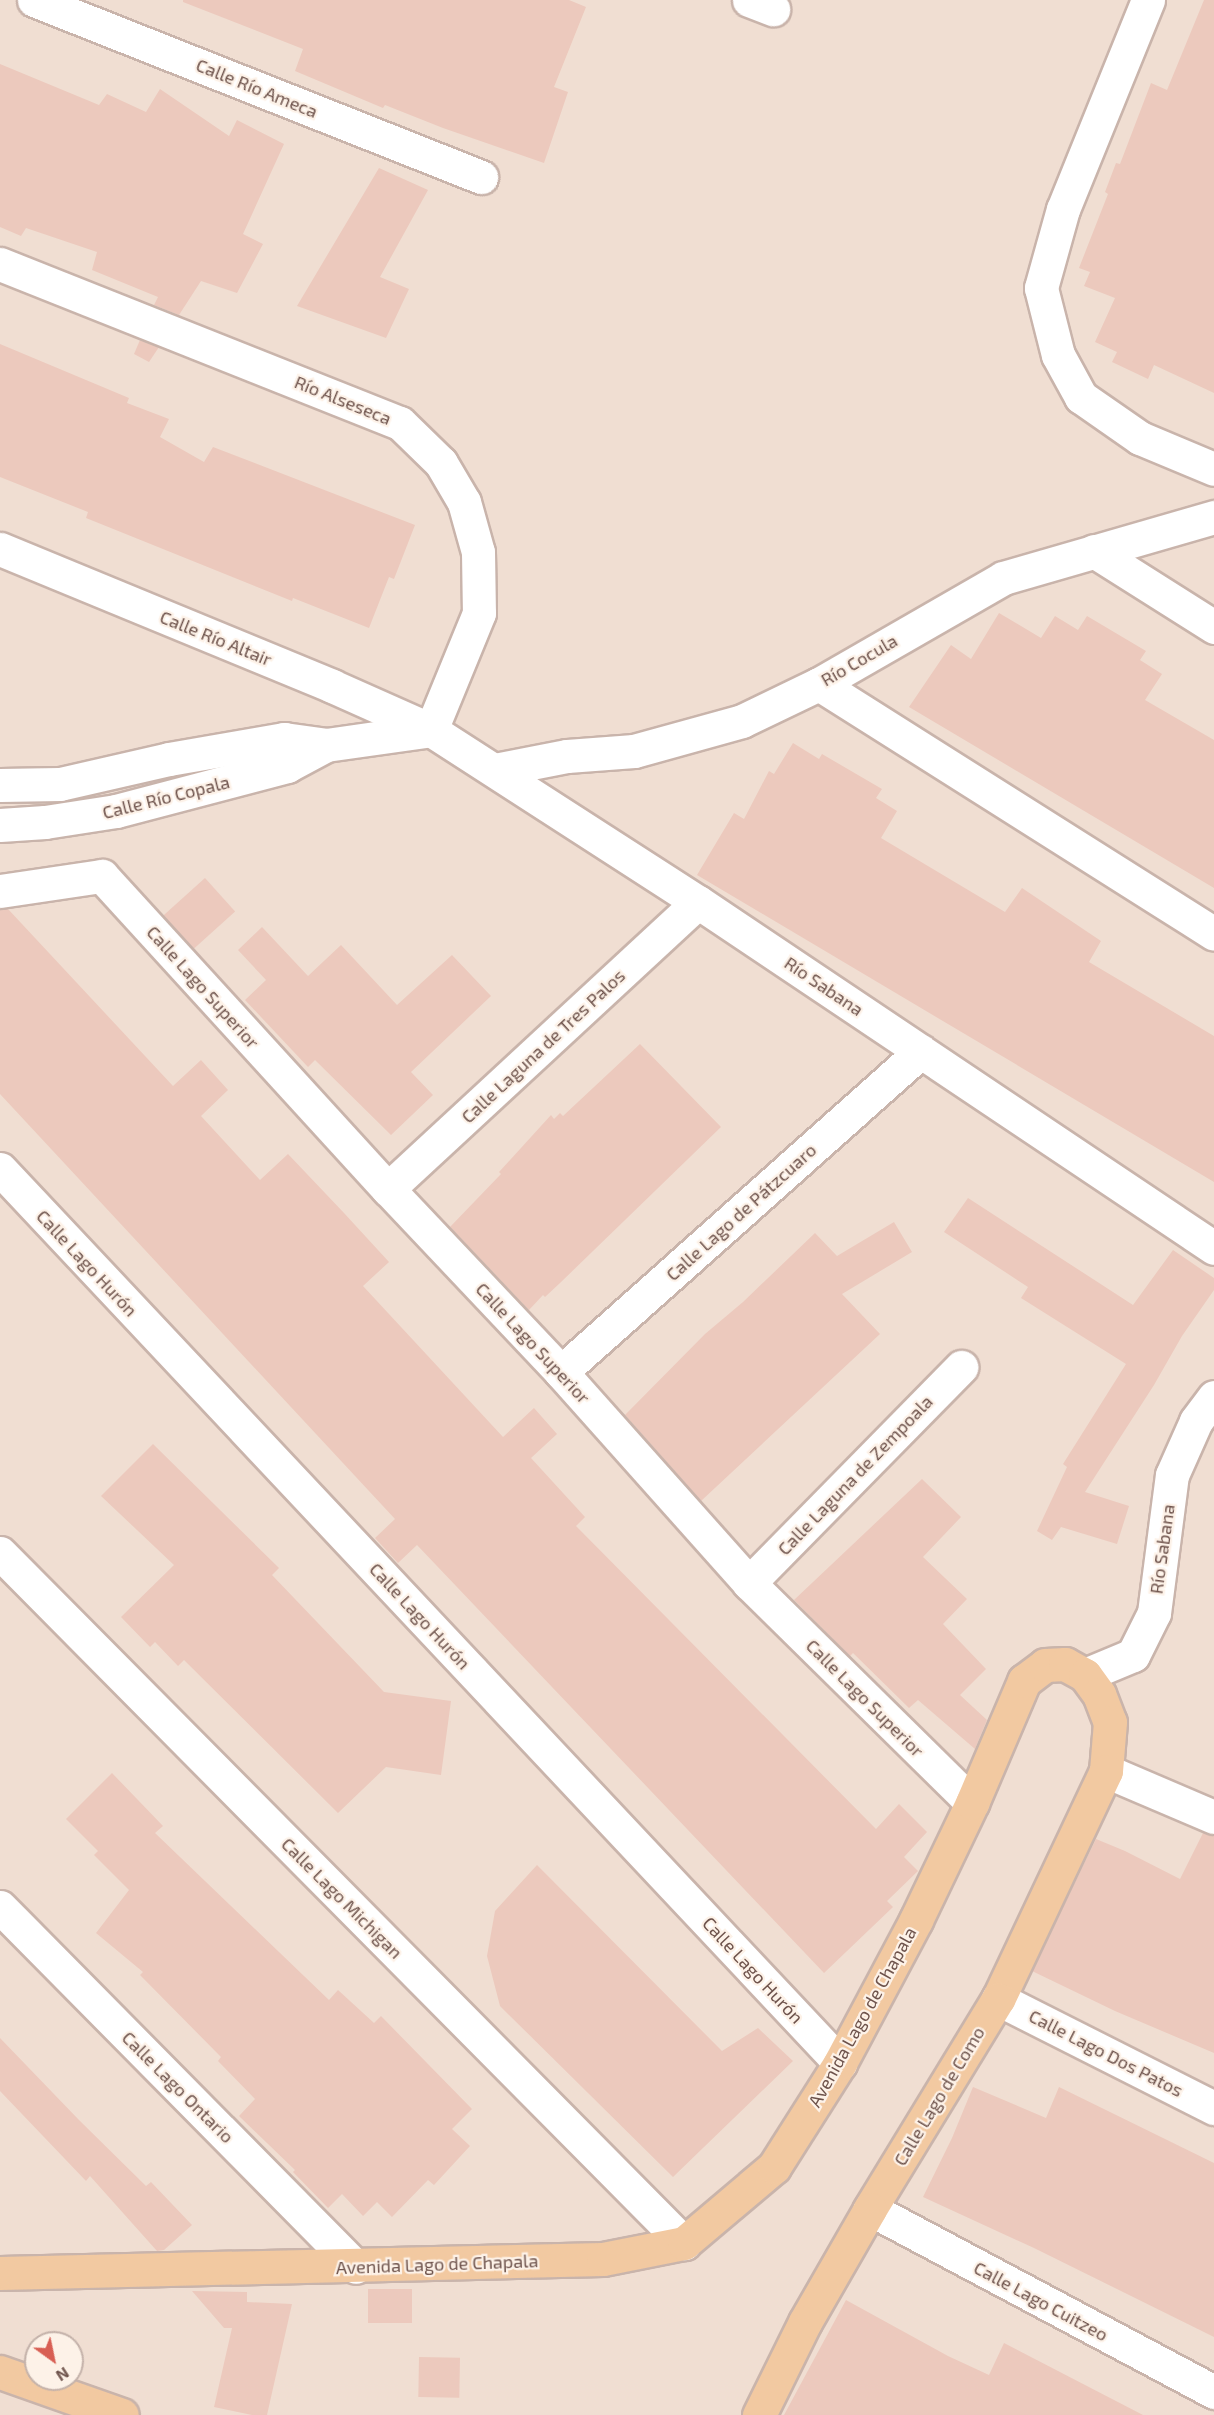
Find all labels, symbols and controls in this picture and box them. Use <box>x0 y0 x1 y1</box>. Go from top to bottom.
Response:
street label: Calle Río Ameca <box>193 54 321 122</box>
street label: Río Alseseca <box>291 371 395 429</box>
street label: Calle Río Altair <box>157 606 275 670</box>
street label: Río Cocula <box>817 629 901 691</box>
street label: Calle Río Copala <box>100 771 232 823</box>
street label: Calle Lago Superior <box>142 921 264 1053</box>
street label: Río Sabana <box>781 952 867 1020</box>
street label: Calle Laguna de Tres Palos <box>457 964 629 1128</box>
street label: Calle Lago de Pátzcuaro <box>662 1139 820 1285</box>
street label: Calle Lago Hurón <box>32 1205 142 1321</box>
street label: Calle Lago Superior <box>471 1278 595 1408</box>
street label: Calle Laguna de Zempoala <box>773 1391 937 1559</box>
street label: Río Sabana <box>1145 1503 1179 1595</box>
street label: Calle Lago Hurón <box>365 1558 475 1674</box>
street label: Calle Lago Superior <box>802 1635 928 1761</box>
street label: Calle Lago Michigan <box>277 1833 407 1963</box>
street label: Calle Lago Hurón <box>698 1912 808 2028</box>
street label: Avenida Lago de Chapala <box>803 1923 921 2111</box>
street label: Calle Lago Dos Patos <box>1025 2005 1187 2101</box>
street label: Calle Lago de Como <box>889 2023 989 2169</box>
street label: Calle Lago Ontario <box>118 2027 238 2147</box>
street label: Avenida Lago de Chapala <box>335 2250 539 2278</box>
street label: Calle Lago Cuitzeo <box>970 2257 1112 2345</box>
north arrow <box>24 2331 84 2391</box>
text: N <box>53 2364 73 2386</box>

